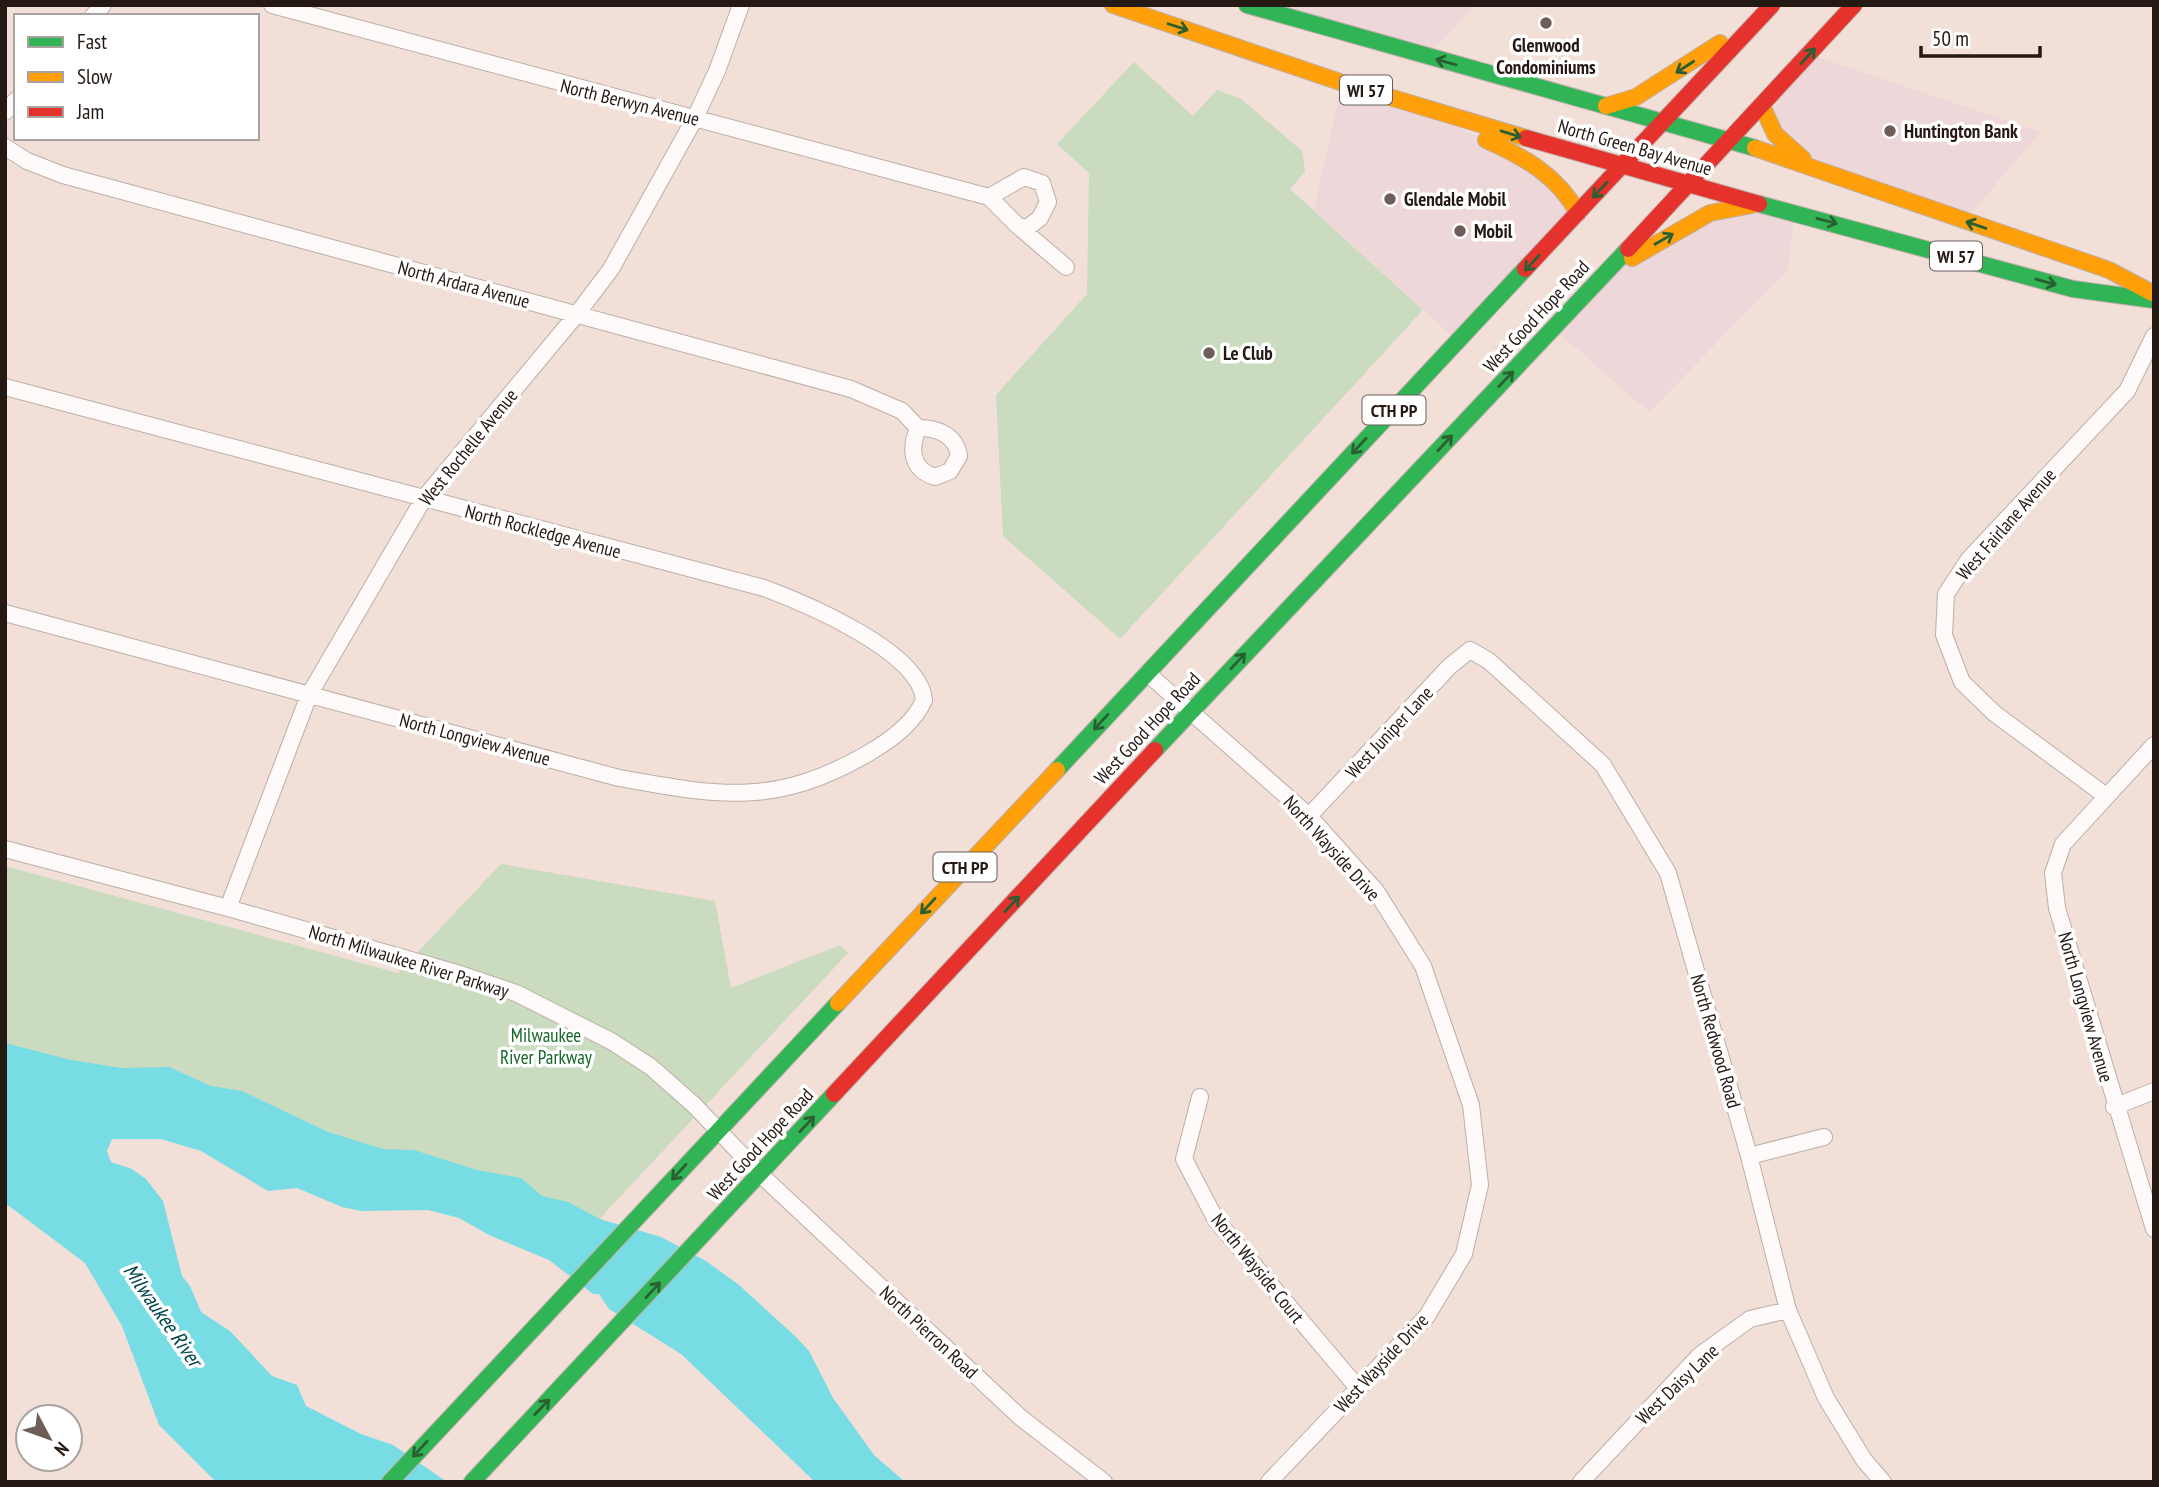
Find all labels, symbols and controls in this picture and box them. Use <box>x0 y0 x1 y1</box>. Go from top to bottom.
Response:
legend <box>14 14 259 140</box>
scale bar <box>1921 14 2040 58</box>
marker: Glenwood Condominiums <box>1538 15 1554 31</box>
one-way arrow <box>1166 22 1188 34</box>
text: 50 m <box>1932 25 1969 52</box>
text: Fast <box>77 28 107 55</box>
place label: Glenwood Condominiums <box>1496 33 1596 79</box>
one-way arrow <box>1800 47 1816 65</box>
one-way arrow <box>1435 54 1457 67</box>
one-way arrow <box>1676 61 1696 75</box>
text: Slow <box>77 63 113 90</box>
street label: North Berwyn Avenue <box>558 73 702 131</box>
road number: WI 57 <box>1340 76 1392 104</box>
text: Jam <box>76 98 104 125</box>
street label: North Green Bay Avenue <box>1555 114 1715 180</box>
place label: Huntington Bank <box>1904 119 2018 143</box>
marker: Huntington Bank <box>1882 123 1898 139</box>
one-way arrow <box>1500 128 1522 141</box>
one-way arrow <box>1592 181 1608 199</box>
place label: Glendale Mobil <box>1404 187 1507 211</box>
marker: Glendale Mobil <box>1382 191 1398 207</box>
one-way arrow <box>1815 215 1838 228</box>
one-way arrow <box>1966 218 1988 230</box>
place label: Mobil <box>1474 219 1513 243</box>
marker: Mobil <box>1452 223 1468 239</box>
one-way arrow <box>1654 232 1674 246</box>
road number: WI 57 <box>1930 242 1982 270</box>
one-way arrow <box>1523 254 1540 271</box>
street label: North Ardara Avenue <box>395 255 533 313</box>
street label: West Good Hope Road <box>1478 255 1594 377</box>
one-way arrow <box>2035 276 2057 289</box>
place label: Le Club <box>1223 341 1273 365</box>
marker: Le Club <box>1201 345 1217 361</box>
one-way arrow <box>1497 371 1514 388</box>
street label: West Rochelle Avenue <box>414 384 523 510</box>
road number: CTH PP <box>1362 396 1426 424</box>
one-way arrow <box>1436 435 1453 452</box>
one-way arrow <box>1351 438 1368 455</box>
street label: West Fairlane Avenue <box>1951 463 2061 585</box>
street label: North Rockledge Avenue <box>462 499 624 563</box>
one-way arrow <box>1229 653 1246 670</box>
street label: West Good Hope Road <box>1089 667 1205 789</box>
street label: West Juniper Lane <box>1340 681 1438 783</box>
street label: North Longview Avenue <box>397 707 553 771</box>
one-way arrow <box>1092 713 1109 730</box>
street label: North Wayside Drive <box>1278 790 1386 906</box>
road number: CTH PP <box>934 852 996 882</box>
one-way arrow <box>1003 896 1020 913</box>
one-way arrow <box>920 897 937 914</box>
street label: North Milwaukee River Parkway <box>306 919 513 1003</box>
street label: North Longview Avenue <box>2053 929 2119 1085</box>
street label: North Redwood Road <box>1685 971 1747 1111</box>
park label: Milwaukee River Parkway <box>500 1023 593 1069</box>
street label: West Good Hope Road <box>702 1083 818 1205</box>
one-way arrow <box>798 1116 815 1133</box>
one-way arrow <box>670 1164 687 1181</box>
street label: North Wayside Court <box>1206 1208 1310 1328</box>
water label: Milwaukee River <box>118 1258 210 1374</box>
street label: North Pierron Road <box>875 1280 983 1384</box>
one-way arrow <box>645 1282 662 1299</box>
street label: West Wayside Drive <box>1329 1308 1433 1418</box>
street label: West Daisy Lane <box>1631 1339 1723 1429</box>
one-way arrow <box>533 1399 550 1416</box>
north arrow <box>14 1403 84 1473</box>
text: N <box>49 1437 74 1461</box>
one-way arrow <box>412 1440 429 1457</box>

